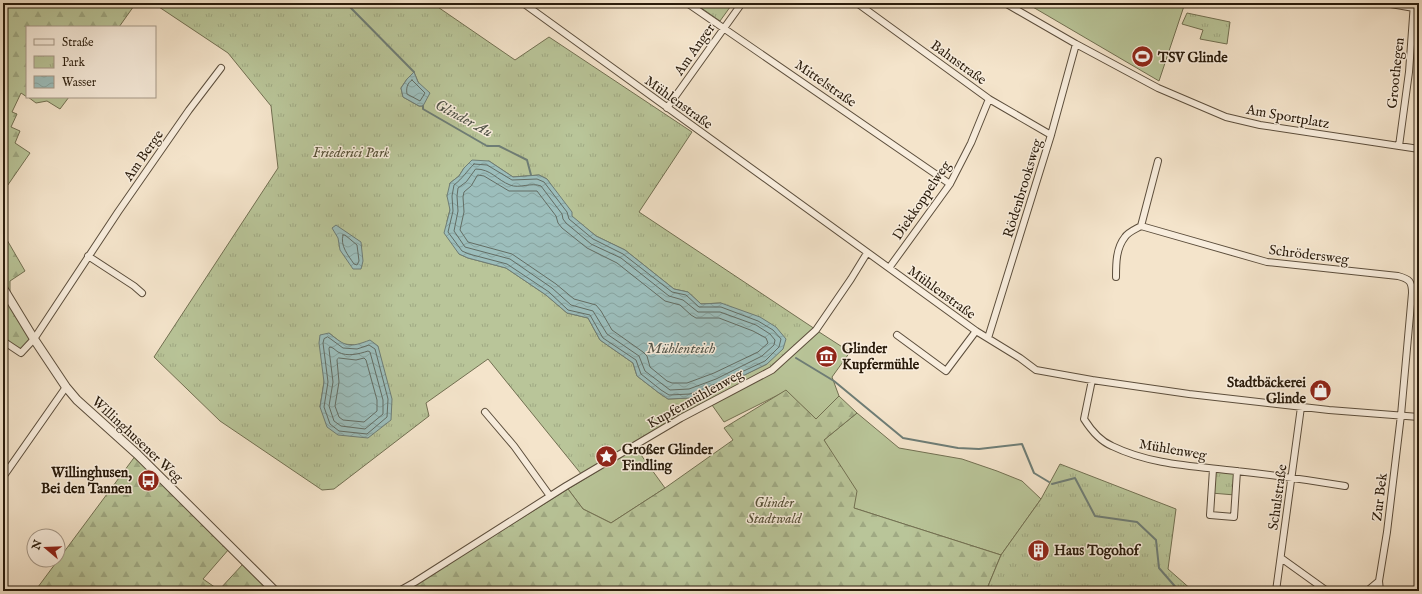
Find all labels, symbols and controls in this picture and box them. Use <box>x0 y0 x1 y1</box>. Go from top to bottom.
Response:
street label: Am Anger <box>670 20 719 80</box>
legend <box>26 26 156 98</box>
text: Straße <box>62 35 94 50</box>
street label: Bahnstraße <box>927 36 990 89</box>
street label: Groothegen <box>1383 36 1409 110</box>
sports icon: TSV Glinde <box>1129 44 1155 70</box>
place label: TSV Glinde <box>1157 49 1228 67</box>
text: Park <box>62 55 85 70</box>
street label: Mittelstraße <box>791 56 860 112</box>
street label: Mühlenstraße <box>641 72 716 134</box>
text: Wasser <box>62 75 97 90</box>
water label: Glinder Au <box>432 95 496 142</box>
street label: Am Sportplatz <box>1244 101 1331 133</box>
street label: Am Berge <box>119 126 168 185</box>
street label: Rödenbrooksweg <box>999 136 1047 240</box>
park label: Friederici Park <box>313 144 390 162</box>
street label: Diekkoppelweg <box>889 157 955 244</box>
street label: Schrödersweg <box>1268 241 1350 269</box>
street label: Mühlenstraße <box>904 262 979 324</box>
water label: Mühlenteich <box>647 339 716 358</box>
place label: Glinder Kupfermühle <box>842 340 920 374</box>
museum icon: Glinder Kupfermühle <box>813 343 839 369</box>
street label: Kupfermühlenweg <box>644 365 747 433</box>
place label: Stadtbäckerei Glinde <box>1227 374 1307 408</box>
shop icon: Stadtbäckerei Glinde <box>1308 377 1334 403</box>
street label: Willinghusener Weg <box>88 393 187 487</box>
street label: Mühlenweg <box>1138 435 1208 465</box>
place label: Großer Glinder Findling <box>622 441 714 475</box>
place icon: Großer Glinder Findling <box>593 444 619 470</box>
street label: Schulstraße <box>1264 463 1292 531</box>
place label: Willinghusen, Bei den Tannen <box>41 464 133 498</box>
bus stop icon: Willinghusen, Bei den Tannen <box>135 467 161 493</box>
street label: Zur Bek <box>1368 471 1392 522</box>
park label: Glinder Stadtwald <box>747 494 803 528</box>
north arrow <box>26 528 66 568</box>
building icon: Haus Togohof <box>1025 537 1051 563</box>
text: N <box>29 538 46 553</box>
place label: Haus Togohof <box>1054 542 1142 560</box>

